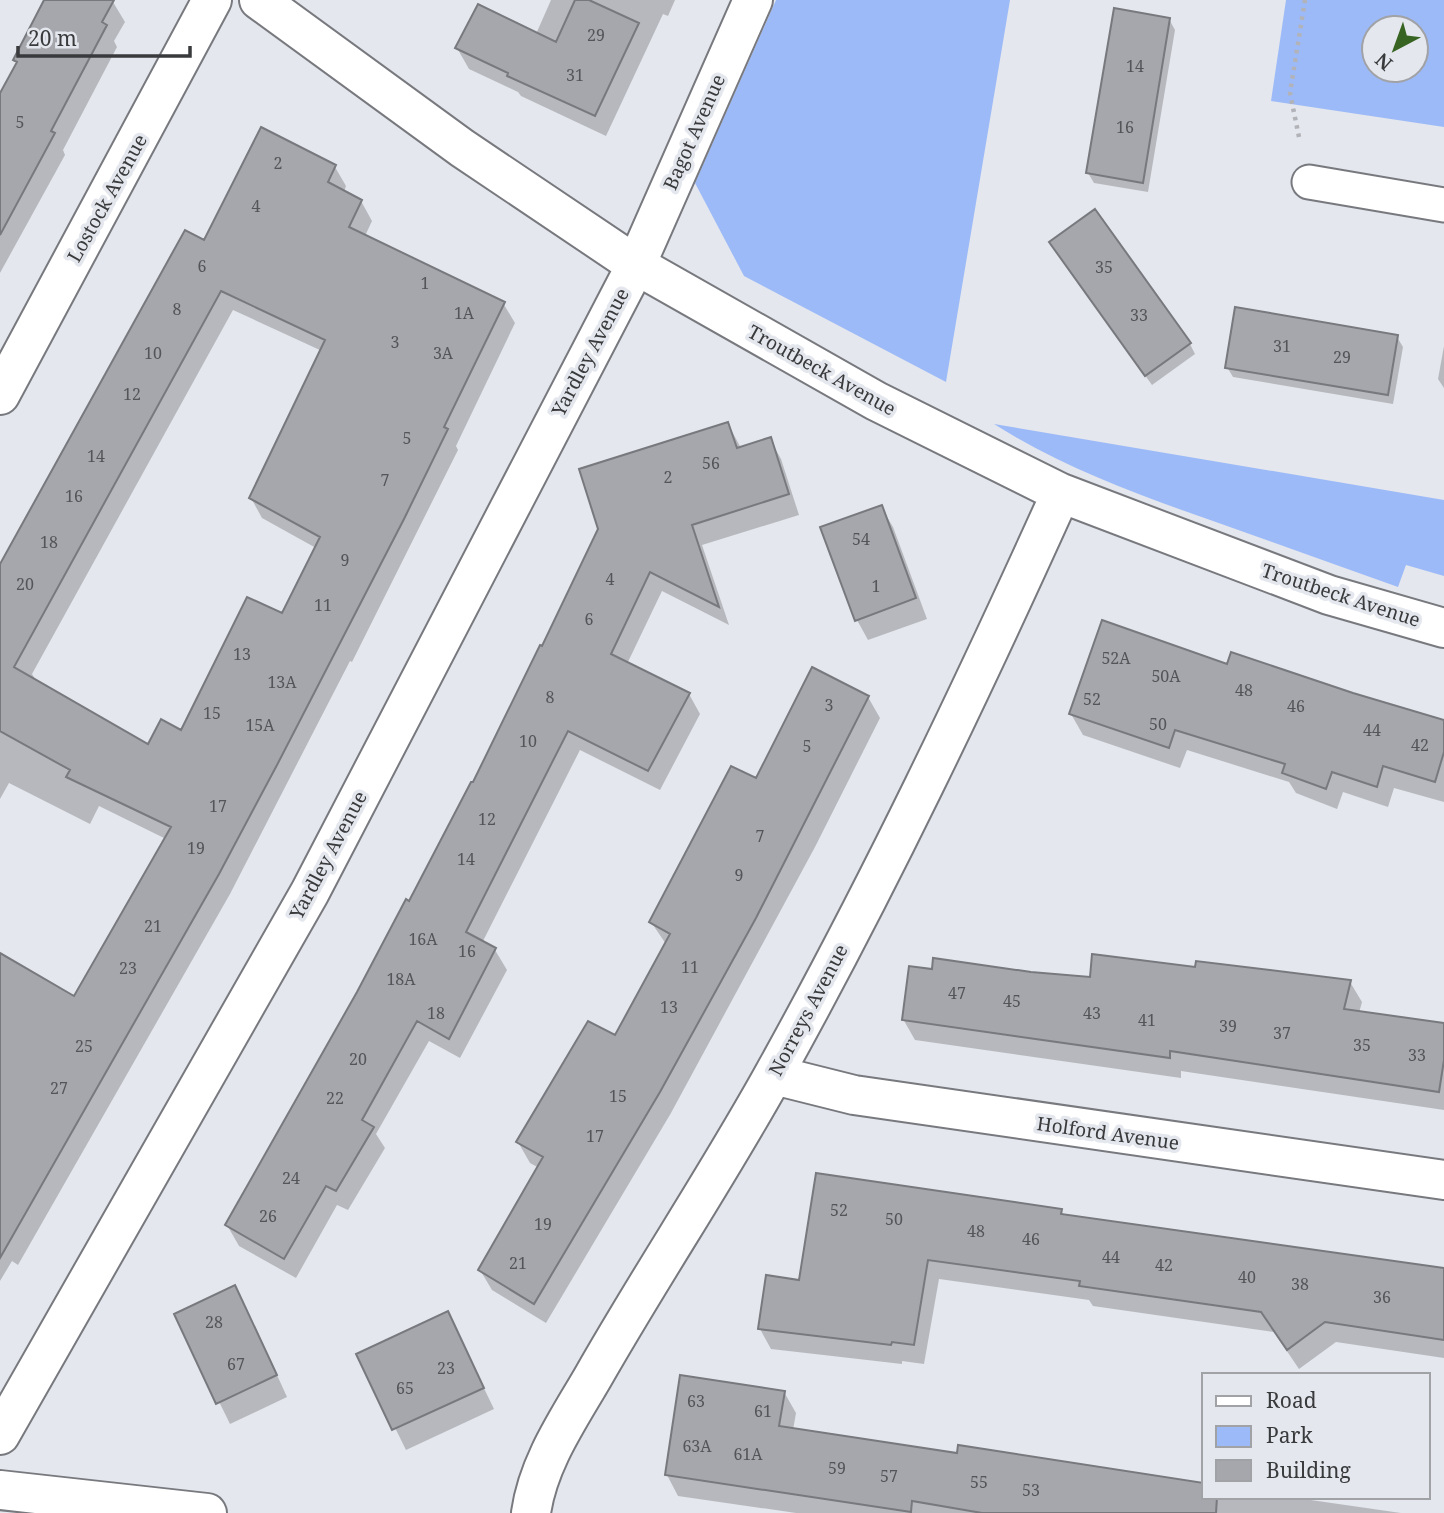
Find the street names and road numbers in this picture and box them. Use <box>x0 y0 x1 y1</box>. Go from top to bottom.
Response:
street label: Bagot Avenue <box>657 70 731 194</box>
street label: Lostock Avenue <box>61 129 153 267</box>
street label: Yardley Avenue <box>545 283 635 422</box>
street label: Troutbeck Avenue <box>743 319 901 421</box>
street label: Troutbeck Avenue <box>1258 557 1424 633</box>
street label: Yardley Avenue <box>283 786 373 925</box>
street label: Norreys Avenue <box>762 940 854 1080</box>
street label: Holford Avenue <box>1035 1110 1181 1156</box>

